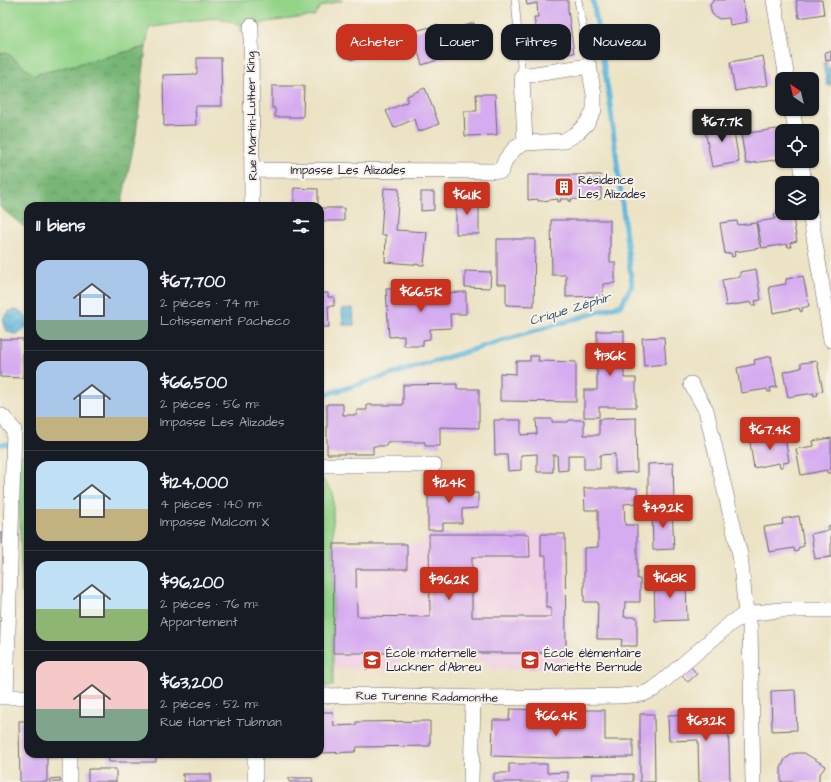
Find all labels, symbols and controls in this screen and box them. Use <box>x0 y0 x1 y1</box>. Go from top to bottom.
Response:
chip: Acheter <box>336 24 417 60</box>
chip: Louer <box>425 24 493 60</box>
chip: Filtres <box>501 24 571 60</box>
chip: Nouveau <box>579 24 660 60</box>
street label: Rue Martin-Luther King <box>242 51 263 181</box>
north arrow <box>775 72 819 116</box>
map controls <box>775 72 819 220</box>
pin: $67.7K <box>689 109 755 143</box>
text: $67.7K <box>701 113 743 131</box>
button: locate <box>775 124 819 168</box>
street label: Impasse Les Alizades <box>290 162 406 179</box>
place label: Résidence Les Alizades <box>578 172 646 203</box>
building icon: Résidence Les Alizades <box>553 176 575 198</box>
button: layers <box>775 176 819 220</box>
pin: $61.1K <box>434 182 500 216</box>
text: $61.1K <box>453 186 481 204</box>
text: 11 biens <box>36 214 86 238</box>
icon: filters <box>290 215 312 237</box>
text: $67,700 <box>160 270 226 294</box>
icon: home <box>68 276 116 324</box>
pin: $66.5K <box>388 279 454 313</box>
text: $66.5K <box>400 283 442 301</box>
water label: Crique Zéphir <box>527 288 614 330</box>
text: 2 pièces · 74 m² <box>160 294 260 312</box>
text: Lotissement Pacheco <box>160 312 290 330</box>
pin: $136K <box>582 343 638 377</box>
text: $136K <box>594 347 626 365</box>
text: $66,500 <box>160 371 227 395</box>
icon: home <box>68 377 116 425</box>
text: 2 pièces · 56 m² <box>160 395 260 413</box>
text: Impasse Les Alizades <box>160 413 285 431</box>
pin: $67.4K <box>737 417 803 451</box>
text: $67.4K <box>749 421 791 439</box>
pin: $124K <box>421 470 477 504</box>
text: $124,000 <box>160 471 228 495</box>
text: $124K <box>432 474 466 492</box>
icon: home <box>68 477 116 525</box>
text: 4 pièces · 140 m² <box>160 495 263 513</box>
pin: $49.2K <box>630 495 696 529</box>
text: $49.2K <box>643 499 683 517</box>
text: Impasse Malcom X <box>160 513 269 531</box>
pin: $168K <box>642 565 698 599</box>
pin: $96.2K <box>416 567 482 601</box>
text: $168K <box>653 569 687 587</box>
text: $96,200 <box>160 571 224 595</box>
text: $96.2K <box>429 571 469 589</box>
icon: home <box>68 577 116 625</box>
text: 2 pièces · 76 m² <box>160 595 259 613</box>
text: Appartement <box>160 613 238 631</box>
place label: École maternelle Luckner d'Abreu <box>386 645 481 676</box>
place label: École élémentaire Mariette Bernude <box>544 645 643 676</box>
school or university icon: École maternelle Luckner d'Abreu <box>361 649 383 671</box>
school or university icon: École élémentaire Mariette Bernude <box>519 649 541 671</box>
text: $63,200 <box>160 671 223 695</box>
icon: home <box>68 677 116 725</box>
street label: Rue Turenne Radamonthe <box>356 687 499 707</box>
text: 2 pièces · 52 m² <box>160 695 260 713</box>
pin: $66.4K <box>523 703 589 737</box>
text: $66.4K <box>535 707 577 725</box>
pin: $63.2K <box>673 708 739 742</box>
text: $63.2K <box>686 712 726 730</box>
text: Rue Harriet Tubman <box>160 713 282 731</box>

